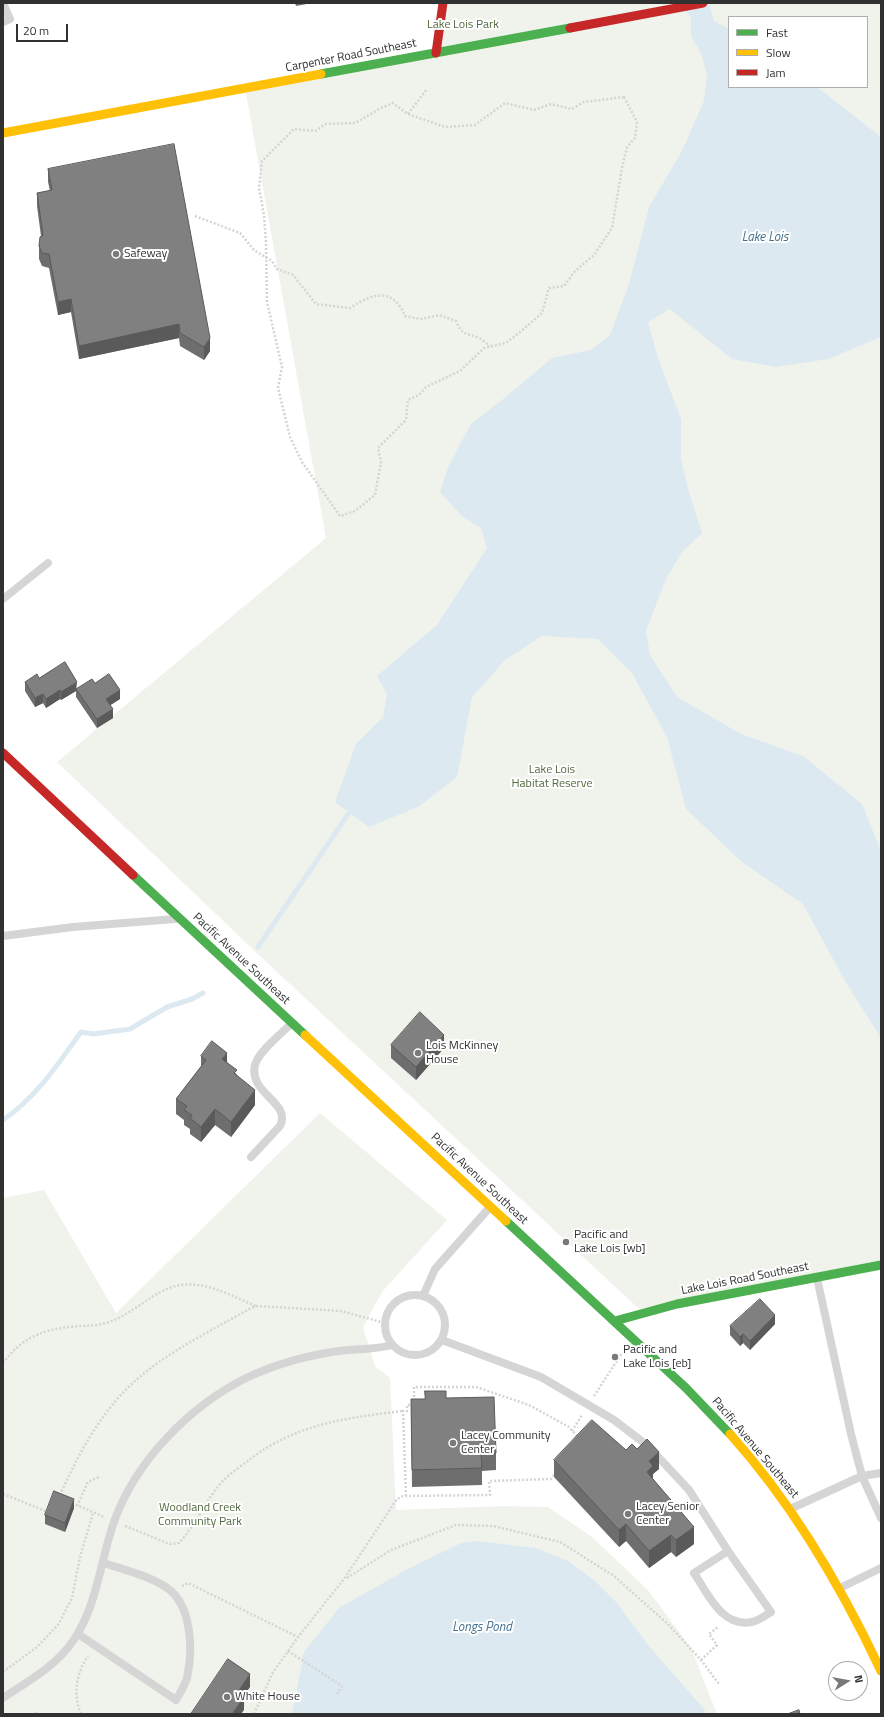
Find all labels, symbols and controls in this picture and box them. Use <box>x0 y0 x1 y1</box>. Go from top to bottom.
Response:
scale bar <box>18 16 70 42</box>
legend <box>728 16 868 88</box>
park label: Lake Lois Park <box>427 18 499 32</box>
text: 20 m <box>23 21 49 40</box>
text: Fast <box>766 23 788 42</box>
street label: Carpenter Road Southeast <box>284 36 418 76</box>
text: Slow <box>766 43 791 62</box>
text: Jam <box>766 63 786 82</box>
water label: Lake Lois <box>742 230 788 246</box>
place label: Safeway <box>124 247 167 261</box>
marker: Safeway <box>111 249 121 259</box>
park label: Lake Lois Habitat Reserve <box>512 763 592 791</box>
street label: Pacific Avenue Southeast <box>190 910 292 1008</box>
place label: Lois McKinney House <box>426 1039 498 1067</box>
marker: Lois McKinney House <box>413 1048 423 1058</box>
street label: Pacific Avenue Southeast <box>428 1130 530 1228</box>
place label: Pacific and Lake Lois [wb] <box>574 1228 645 1256</box>
marker: Pacific and Lake Lois [wb] <box>561 1237 571 1247</box>
street label: Lake Lois Road Southeast <box>680 1260 810 1298</box>
place label: Pacific and Lake Lois [eb] <box>623 1343 691 1371</box>
marker: Pacific and Lake Lois [eb] <box>610 1352 620 1362</box>
street label: Pacific Avenue Southeast <box>709 1395 801 1501</box>
place label: Lacey Community Center <box>461 1429 551 1457</box>
marker: Lacey Community Center <box>448 1438 458 1448</box>
place label: Lacey Senior Center <box>636 1500 699 1528</box>
park label: Woodland Creek Community Park <box>158 1501 242 1529</box>
marker: Lacey Senior Center <box>623 1509 633 1519</box>
water label: Longs Pond <box>452 1620 512 1636</box>
north arrow <box>828 1661 868 1701</box>
text: N <box>850 1674 867 1684</box>
place label: White House <box>235 1690 300 1704</box>
marker: White House <box>222 1692 232 1702</box>

